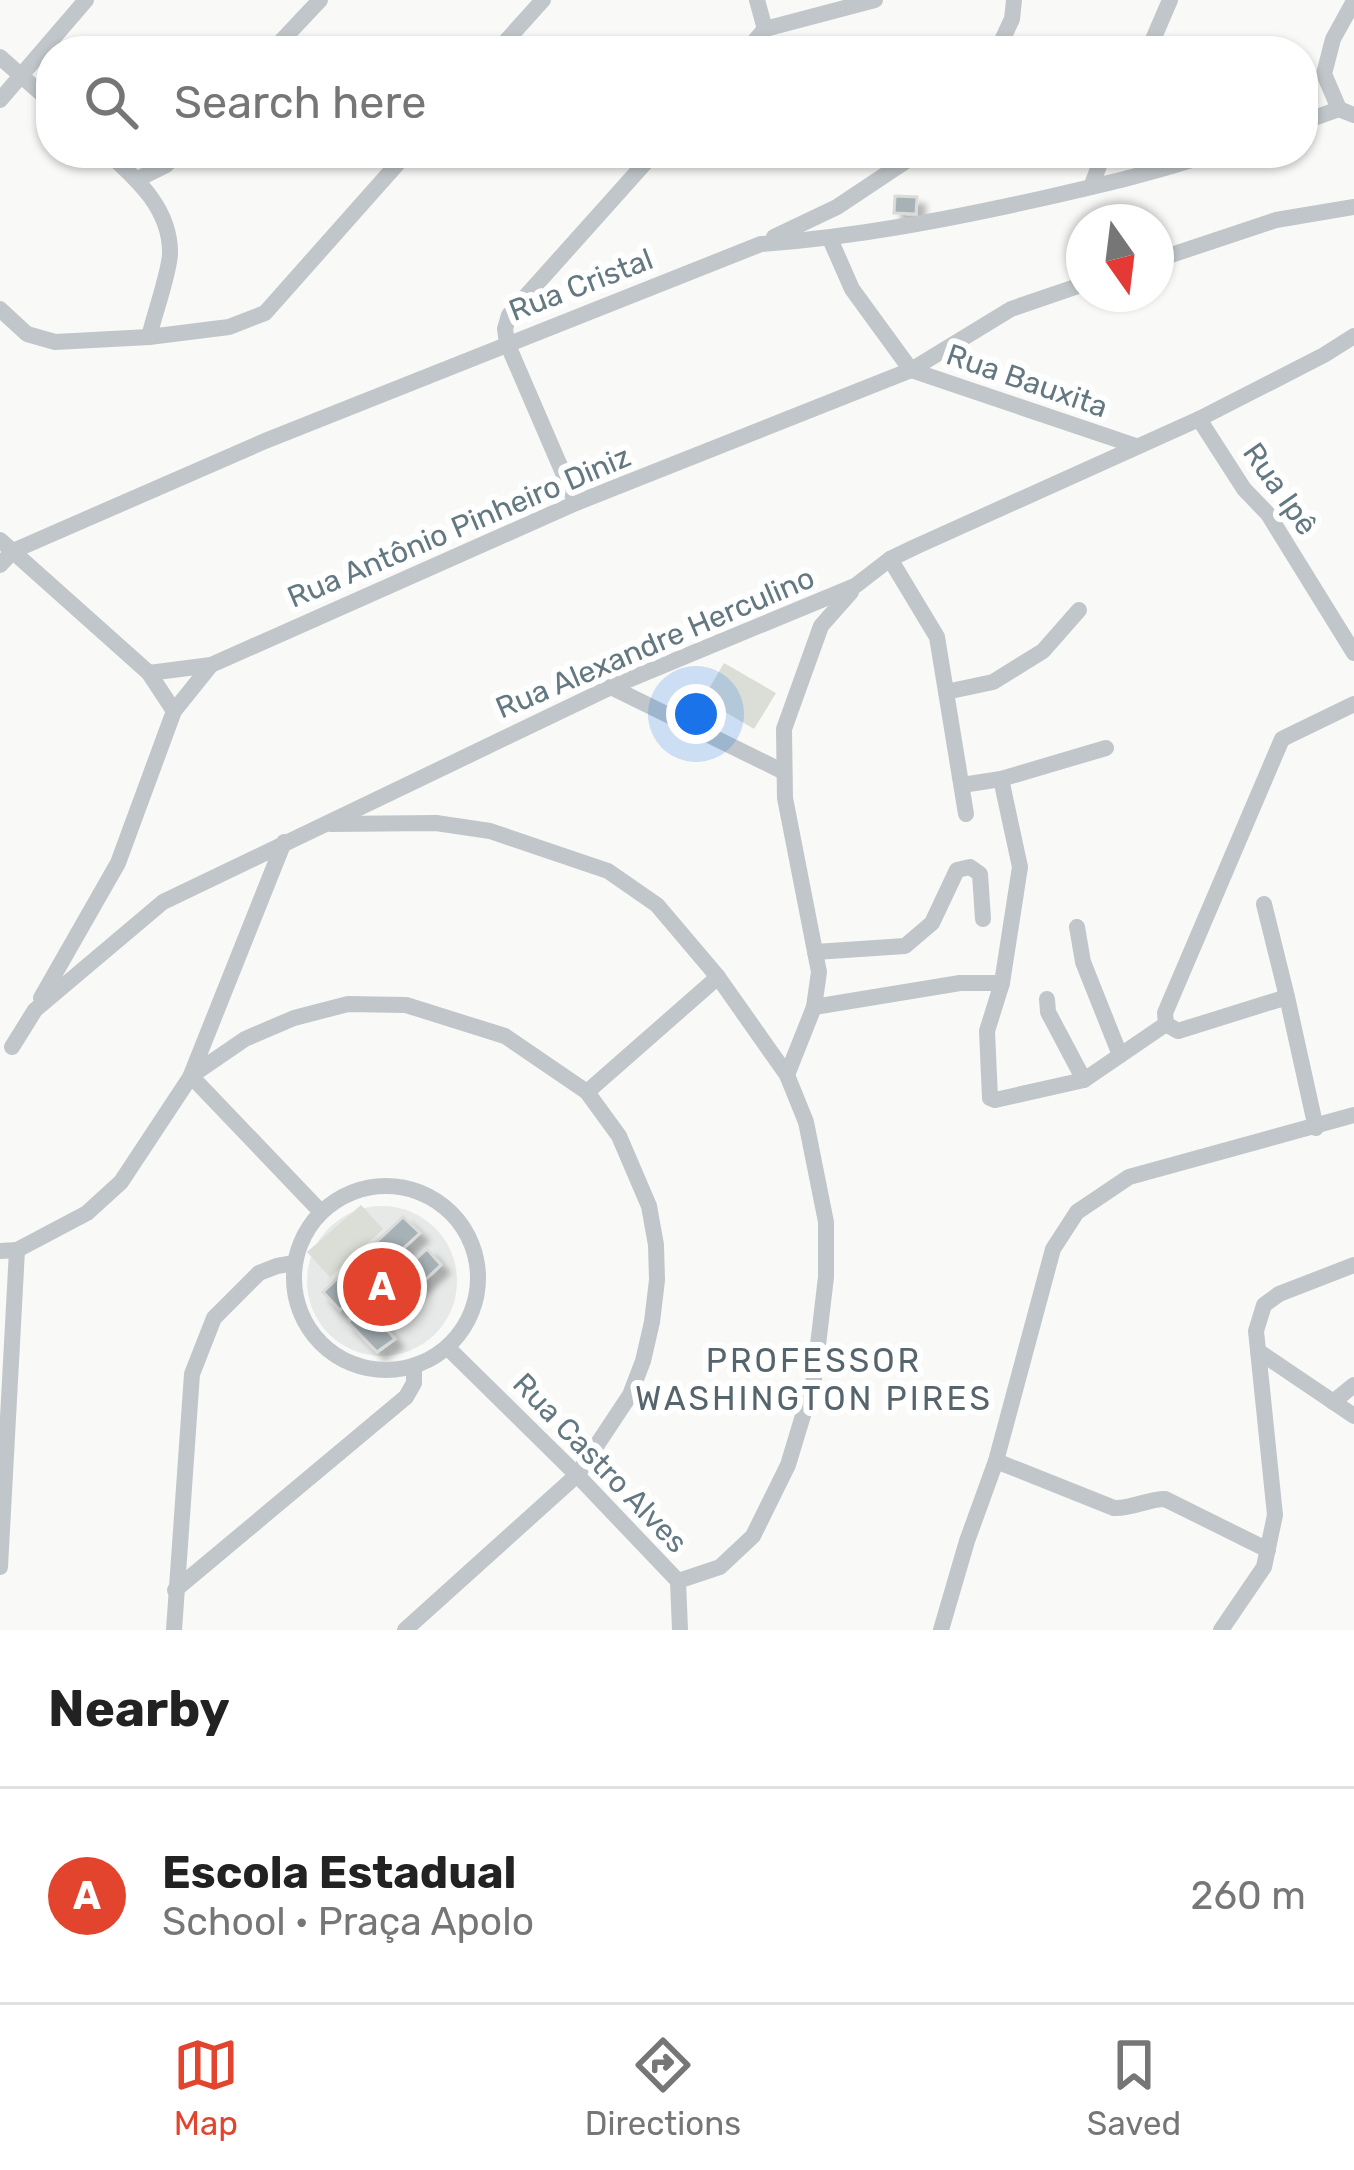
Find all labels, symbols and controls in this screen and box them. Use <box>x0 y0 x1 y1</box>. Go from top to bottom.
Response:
search box <box>36 36 1318 168</box>
icon: search <box>78 69 144 135</box>
text: Search here <box>174 76 426 129</box>
north arrow <box>1066 204 1174 312</box>
street label: Rua Cristal <box>504 241 658 329</box>
street label: Rua Bauxita <box>942 337 1112 425</box>
street label: Rua Ipê <box>1235 436 1325 542</box>
street label: Rua Antônio Pinheiro Diniz <box>282 438 636 616</box>
street label: Rua Alexandre Herculino <box>490 560 820 726</box>
your location <box>666 684 726 744</box>
pin: A <box>343 1242 421 1332</box>
district label: PROFESSOR WASHINGTON PIRES <box>635 1341 993 1418</box>
street label: Rua Castro Alves <box>505 1366 695 1560</box>
text: Nearby <box>48 1678 230 1739</box>
text: Escola Estadual <box>162 1846 516 1899</box>
text: A <box>73 1873 101 1919</box>
text: 260 m <box>1191 1873 1306 1919</box>
text: School · Praça Apolo <box>162 1899 534 1945</box>
tab: Map <box>173 2032 239 2143</box>
tab: Directions <box>585 2032 741 2143</box>
tab: Saved <box>1087 2032 1181 2143</box>

